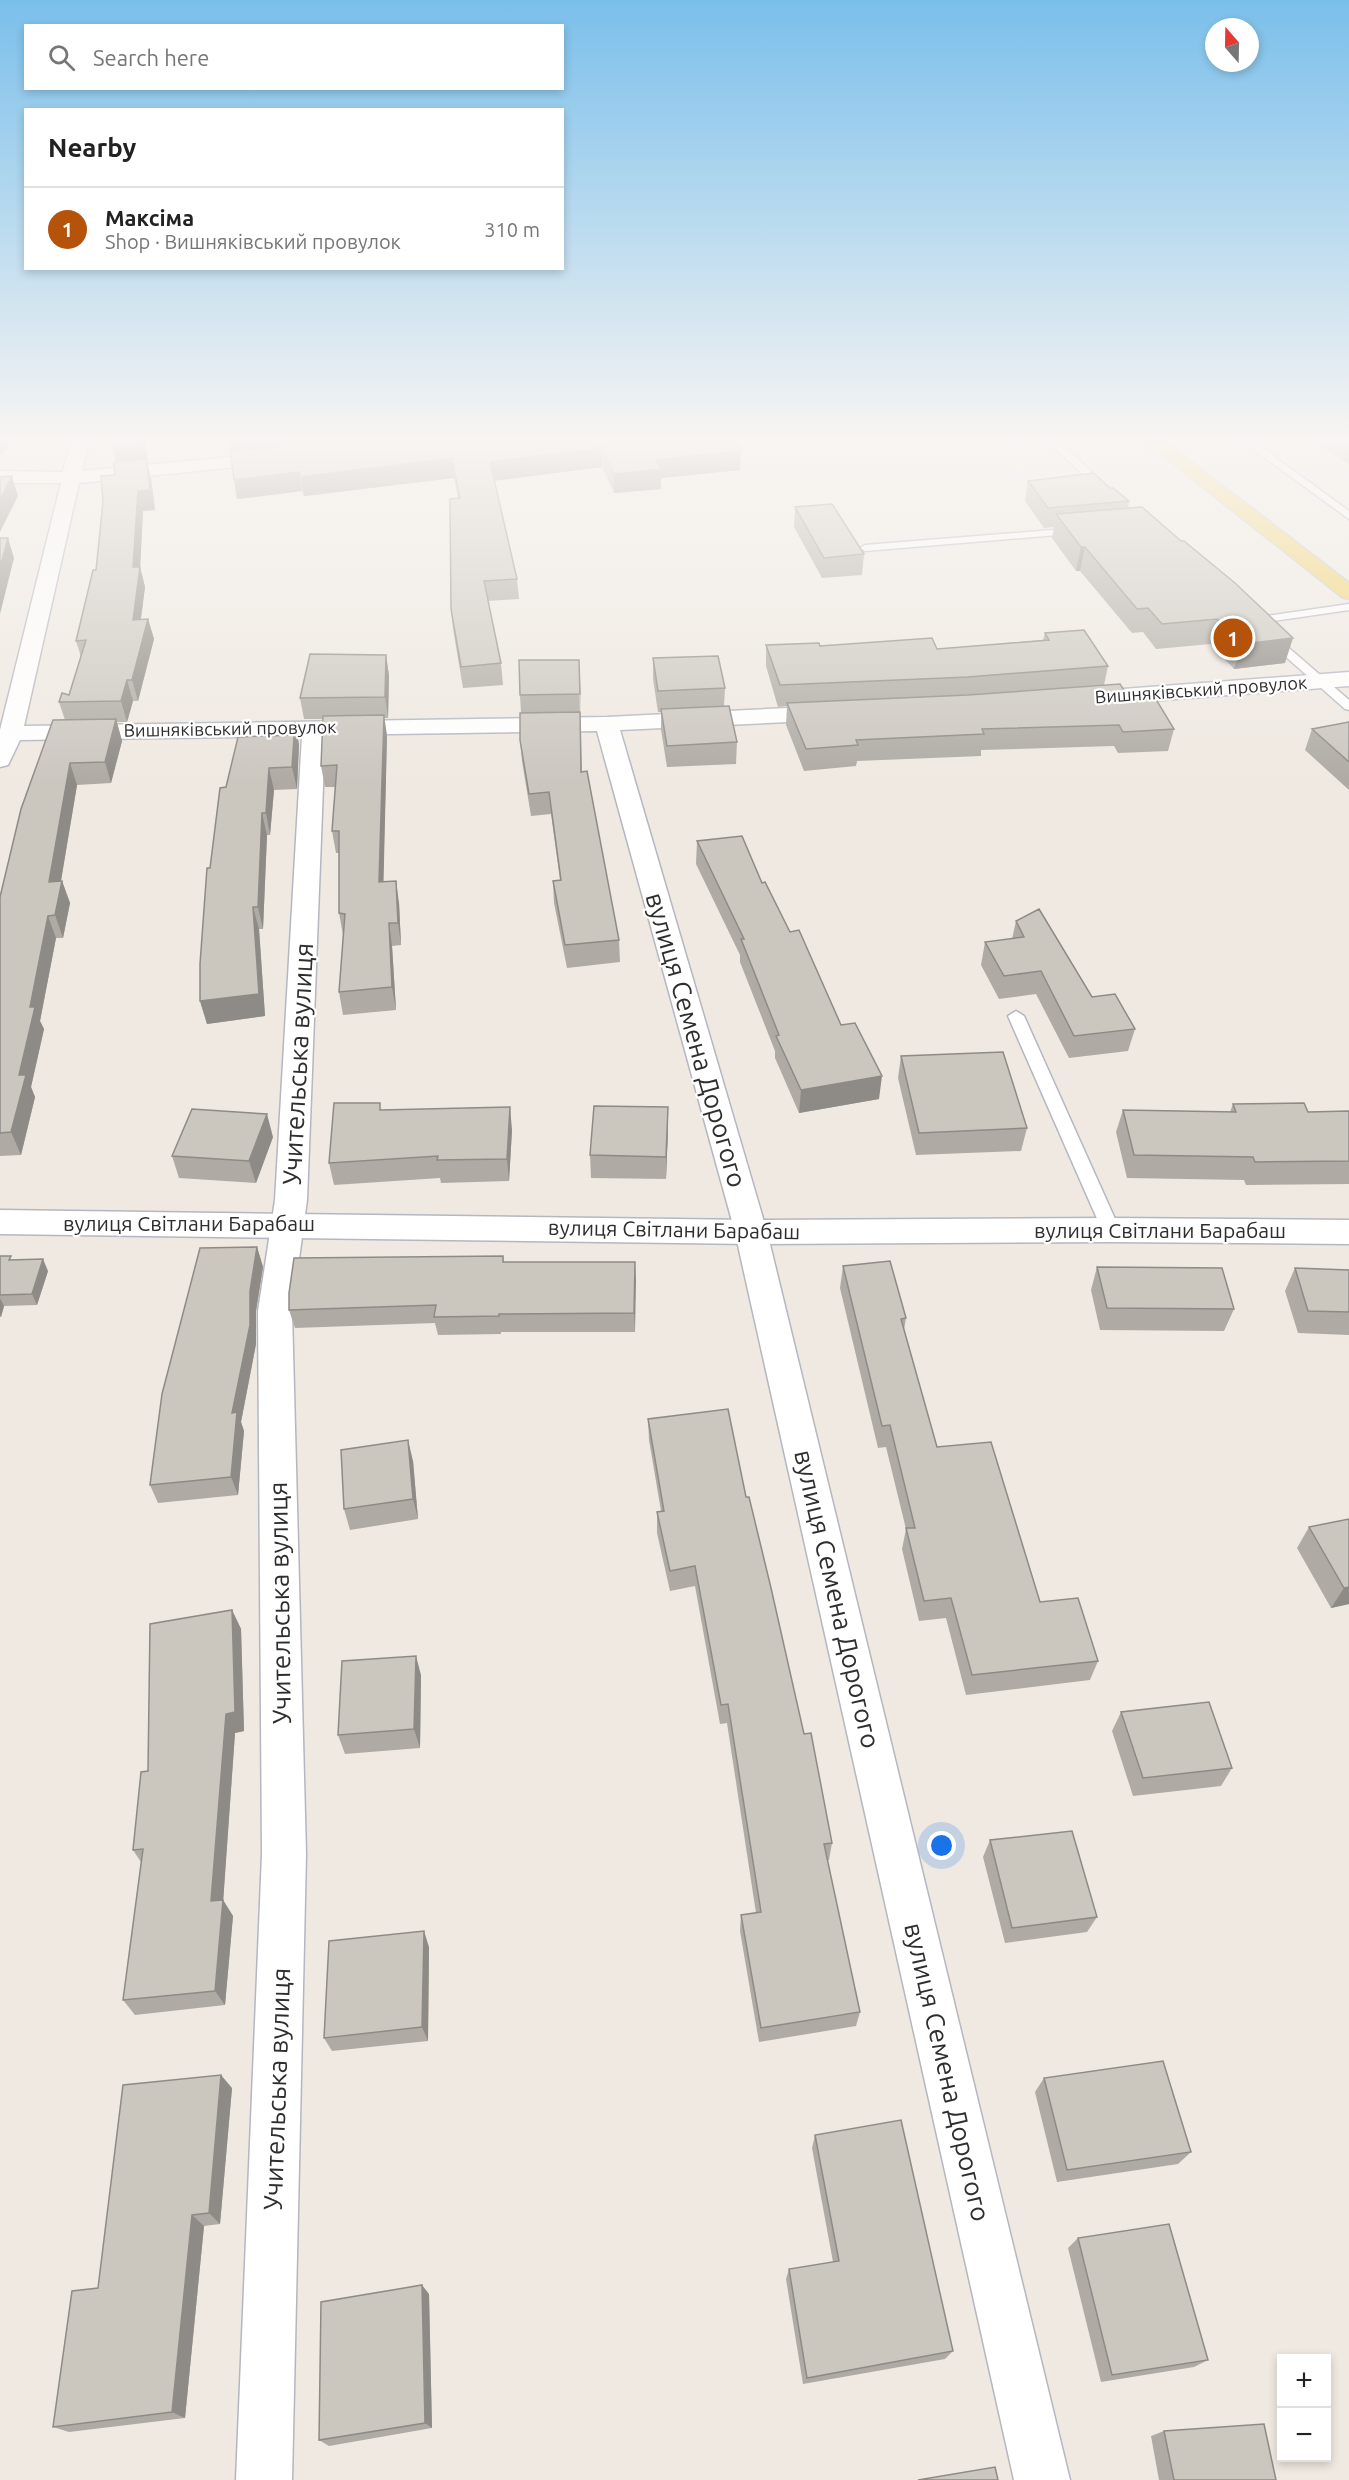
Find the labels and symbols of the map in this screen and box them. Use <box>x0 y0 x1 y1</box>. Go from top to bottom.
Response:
north arrow <box>1205 18 1259 72</box>
pin: 1 <box>1214 616 1252 660</box>
street label: Вишняківський провулок <box>1094 672 1308 706</box>
street label: Вишняківський провулок <box>123 716 337 740</box>
street label: вулиця Семена Дорогого <box>640 889 752 1191</box>
street label: Учительська вулиця <box>277 942 318 1186</box>
street label: вулиця Світлани Барабаш <box>63 1211 315 1235</box>
street label: вулиця Світлани Барабаш <box>548 1215 800 1243</box>
street label: вулиця Світлани Барабаш <box>1034 1218 1286 1242</box>
street label: вулиця Семена Дорогого <box>789 1447 886 1751</box>
street label: Учительська вулиця <box>263 1481 296 1725</box>
your location <box>927 1831 956 1860</box>
street label: вулиця Семена Дорогого <box>899 1920 996 2224</box>
street label: Учительська вулиця <box>258 1967 295 2211</box>

